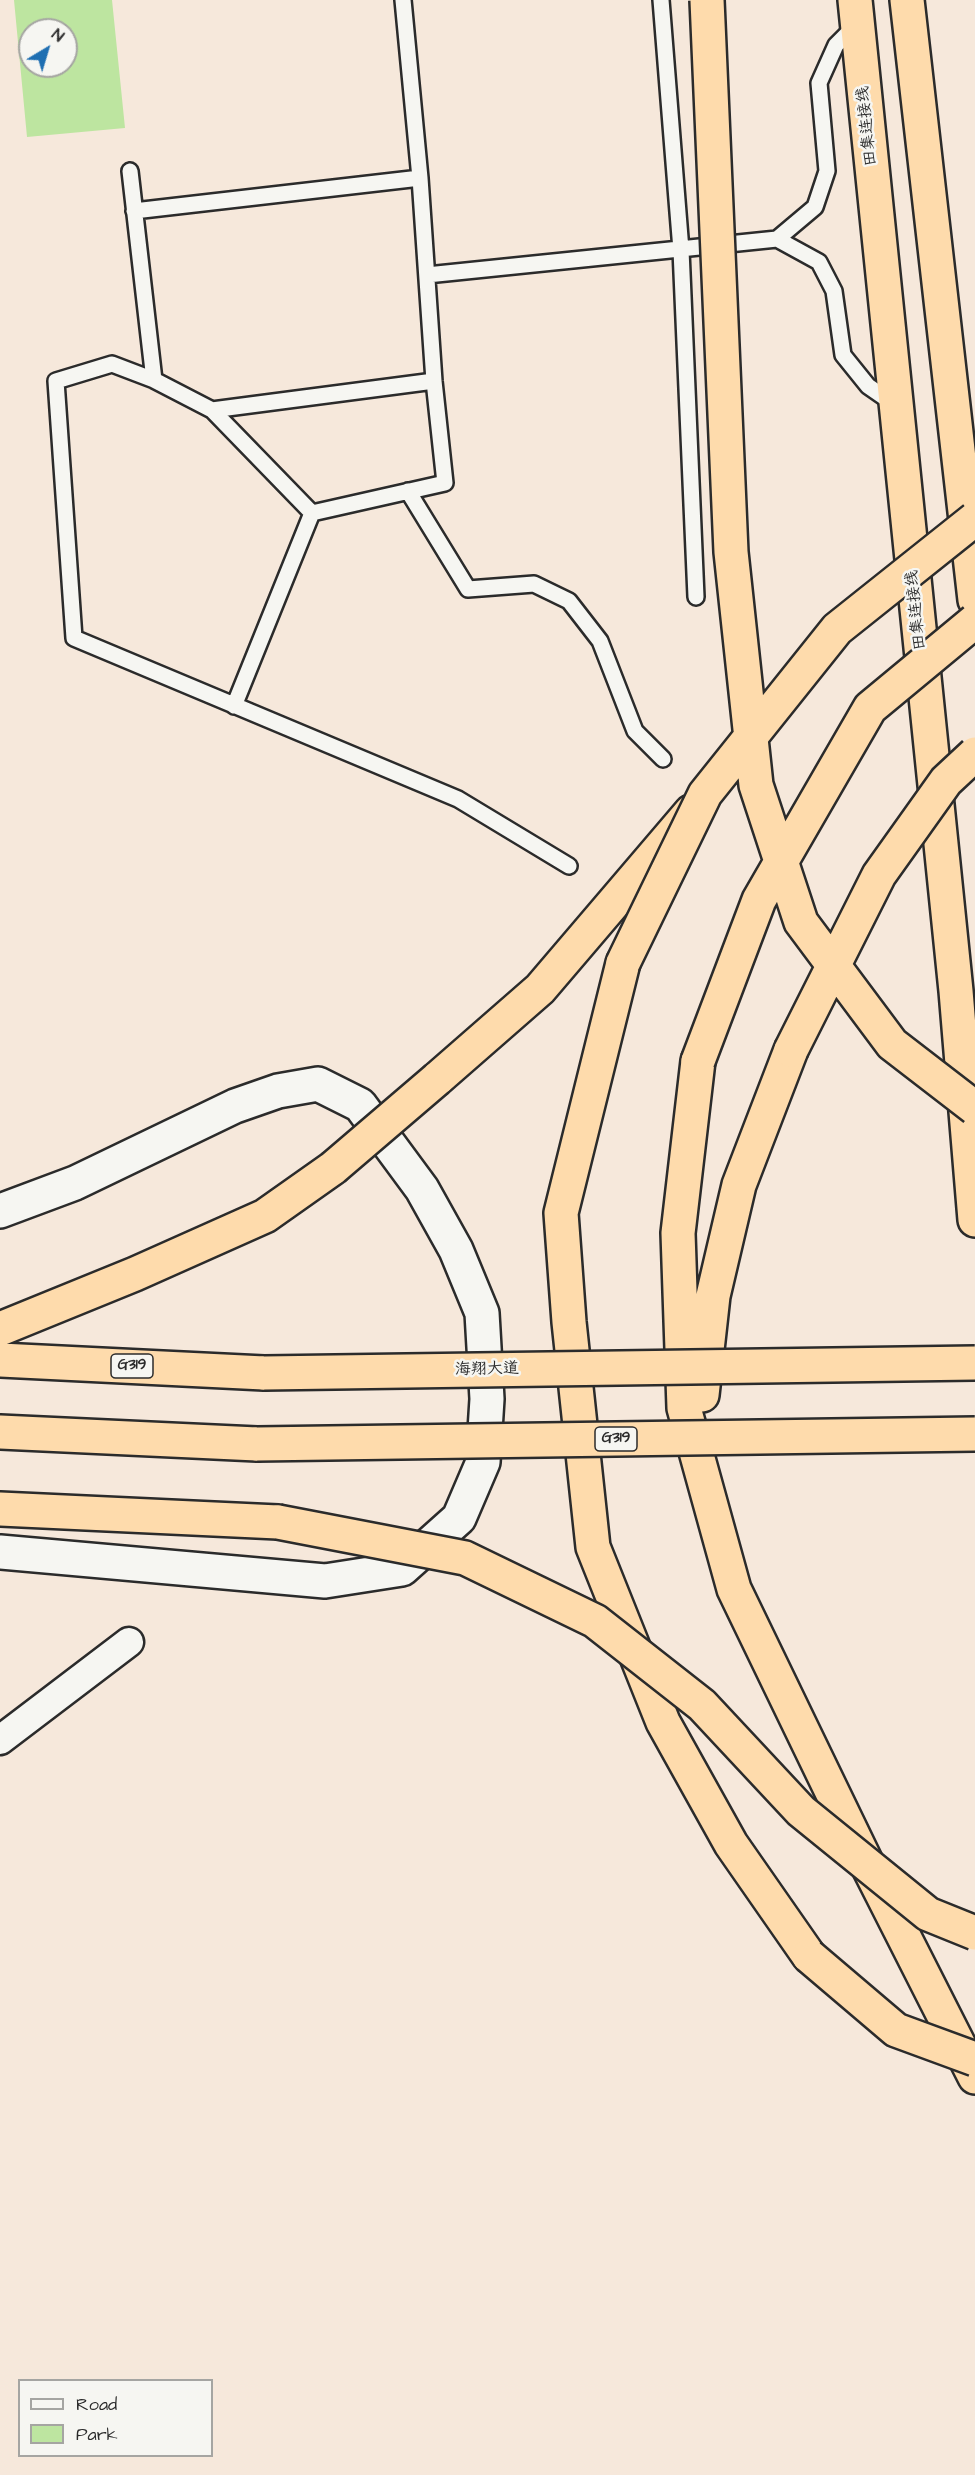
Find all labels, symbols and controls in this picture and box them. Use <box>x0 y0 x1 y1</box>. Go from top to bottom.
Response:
north arrow <box>18 18 78 78</box>
text: N <box>47 24 69 47</box>
street label: 田集连接线 <box>854 85 882 167</box>
street label: 田集连接线 <box>903 569 931 651</box>
road number: G319 <box>111 1354 153 1378</box>
street label: 海翔大道 <box>455 1360 519 1380</box>
road number: G319 <box>595 1427 637 1451</box>
legend <box>18 2379 213 2457</box>
text: Road <box>76 2392 117 2417</box>
text: Park <box>76 2422 118 2447</box>

